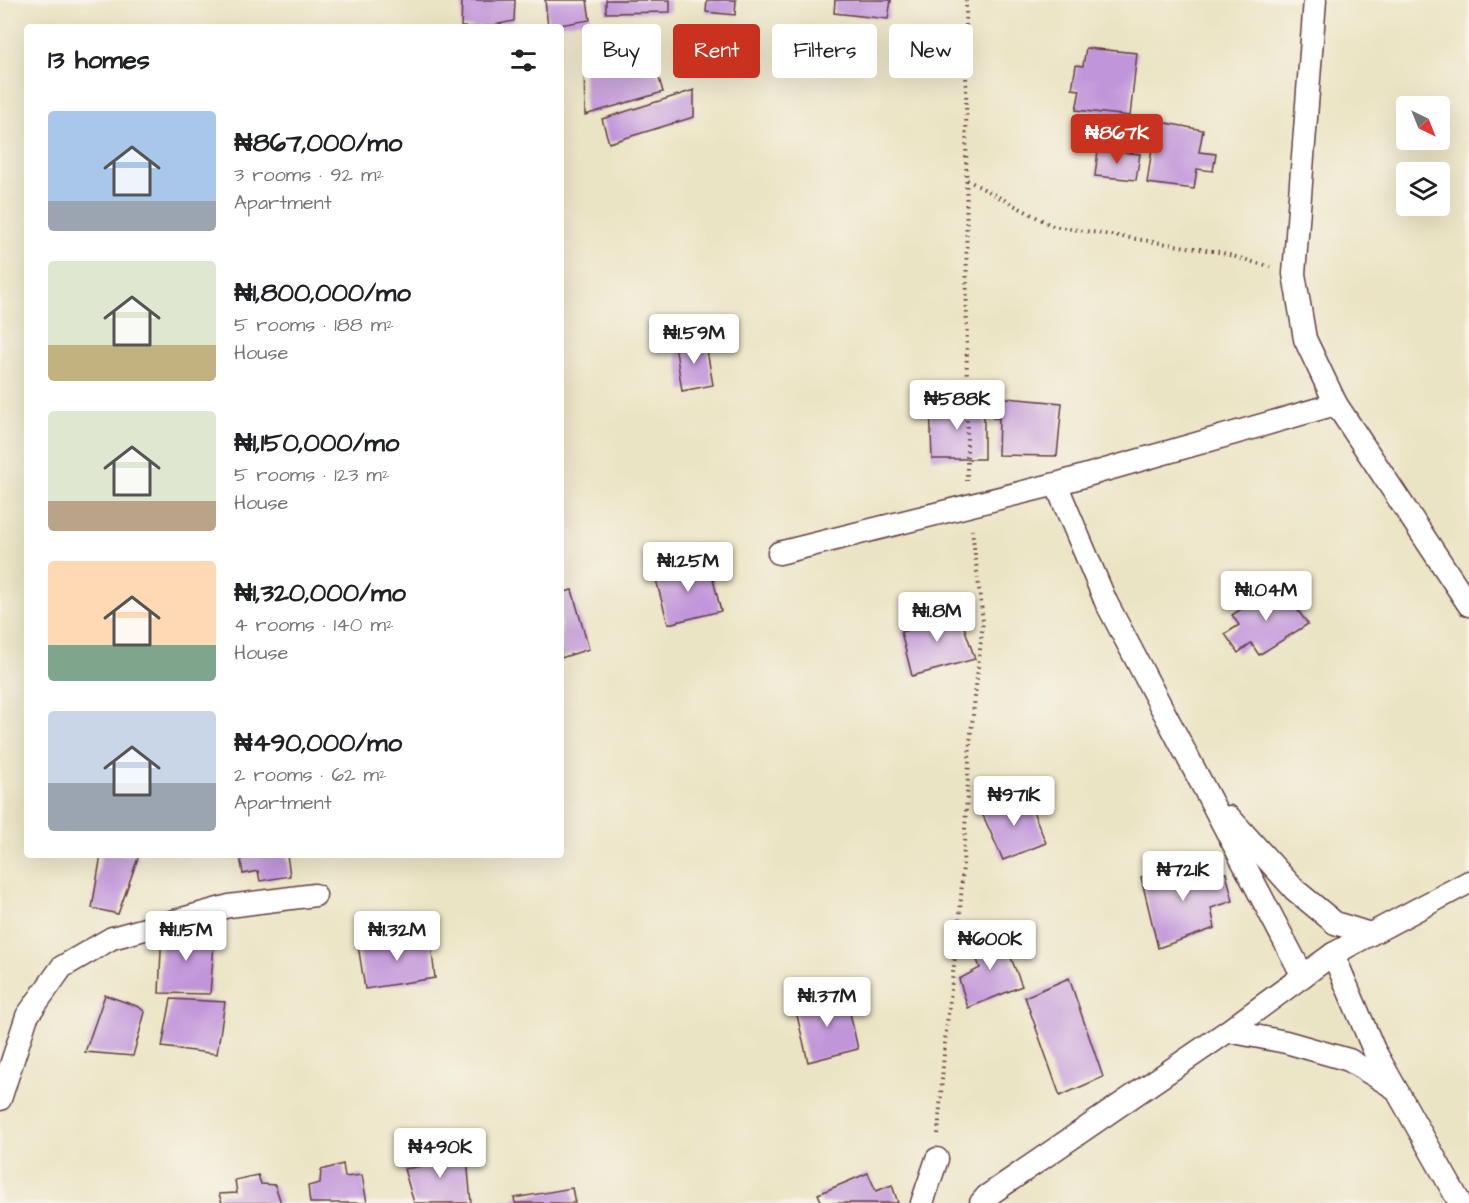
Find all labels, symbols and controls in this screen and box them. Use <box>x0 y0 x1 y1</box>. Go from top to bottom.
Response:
chip: Buy <box>582 24 661 78</box>
chip: Rent <box>673 24 760 78</box>
chip: Filters <box>772 24 877 78</box>
chip: New <box>889 24 973 78</box>
text: 13 homes <box>48 42 150 78</box>
icon: filters <box>507 44 540 77</box>
north arrow <box>1396 96 1450 150</box>
map controls <box>1396 96 1450 216</box>
pin: ₦867K <box>1075 114 1159 165</box>
text: ₦867K <box>1085 119 1149 147</box>
text: ₦867,000/mo <box>234 125 402 161</box>
icon: home <box>96 135 168 207</box>
text: 3 rooms · 92 m² <box>234 161 384 189</box>
button: layers <box>1396 162 1450 216</box>
text: Apartment <box>234 189 332 217</box>
text: ₦1,800,000/mo <box>234 275 411 311</box>
icon: home <box>96 285 168 357</box>
text: 5 rooms · 188 m² <box>234 311 394 339</box>
pin: ₦1.59M <box>645 314 743 365</box>
text: ₦1.59M <box>663 319 725 347</box>
text: House <box>234 339 288 367</box>
pin: ₦588K <box>915 380 999 431</box>
text: ₦588K <box>924 385 990 413</box>
text: ₦1,150,000/mo <box>234 425 399 461</box>
icon: home <box>96 435 168 507</box>
text: 5 rooms · 123 m² <box>234 461 389 489</box>
text: House <box>234 489 288 517</box>
pin: ₦1.25M <box>639 542 737 593</box>
text: ₦1.25M <box>657 547 719 575</box>
pin: ₦1.04M <box>1217 571 1315 622</box>
text: ₦1,320,000/mo <box>234 575 406 611</box>
text: ₦1.04M <box>1235 576 1297 604</box>
icon: home <box>96 585 168 657</box>
pin: ₦1.8M <box>895 592 979 643</box>
text: ₦1.8M <box>912 597 962 625</box>
text: 4 rooms · 140 m² <box>234 611 393 639</box>
text: House <box>234 639 288 667</box>
text: ₦490,000/mo <box>234 725 402 761</box>
icon: home <box>96 735 168 807</box>
text: 2 rooms · 62 m² <box>234 761 386 789</box>
pin: ₦971K <box>972 776 1056 827</box>
text: ₦971K <box>988 781 1040 809</box>
text: Apartment <box>234 789 332 817</box>
pin: ₦721K <box>1141 851 1225 902</box>
text: ₦721K <box>1157 856 1209 884</box>
pin: ₦1.15M <box>137 911 235 962</box>
pin: ₦1.32M <box>348 911 446 962</box>
text: ₦1.15M <box>159 916 213 944</box>
text: ₦1.32M <box>368 916 426 944</box>
pin: ₦600K <box>948 920 1032 971</box>
text: ₦600K <box>958 925 1022 953</box>
pin: ₦1.37M <box>778 977 876 1028</box>
text: ₦1.37M <box>798 982 856 1010</box>
pin: ₦490K <box>398 1128 482 1179</box>
text: ₦490K <box>408 1133 472 1161</box>

